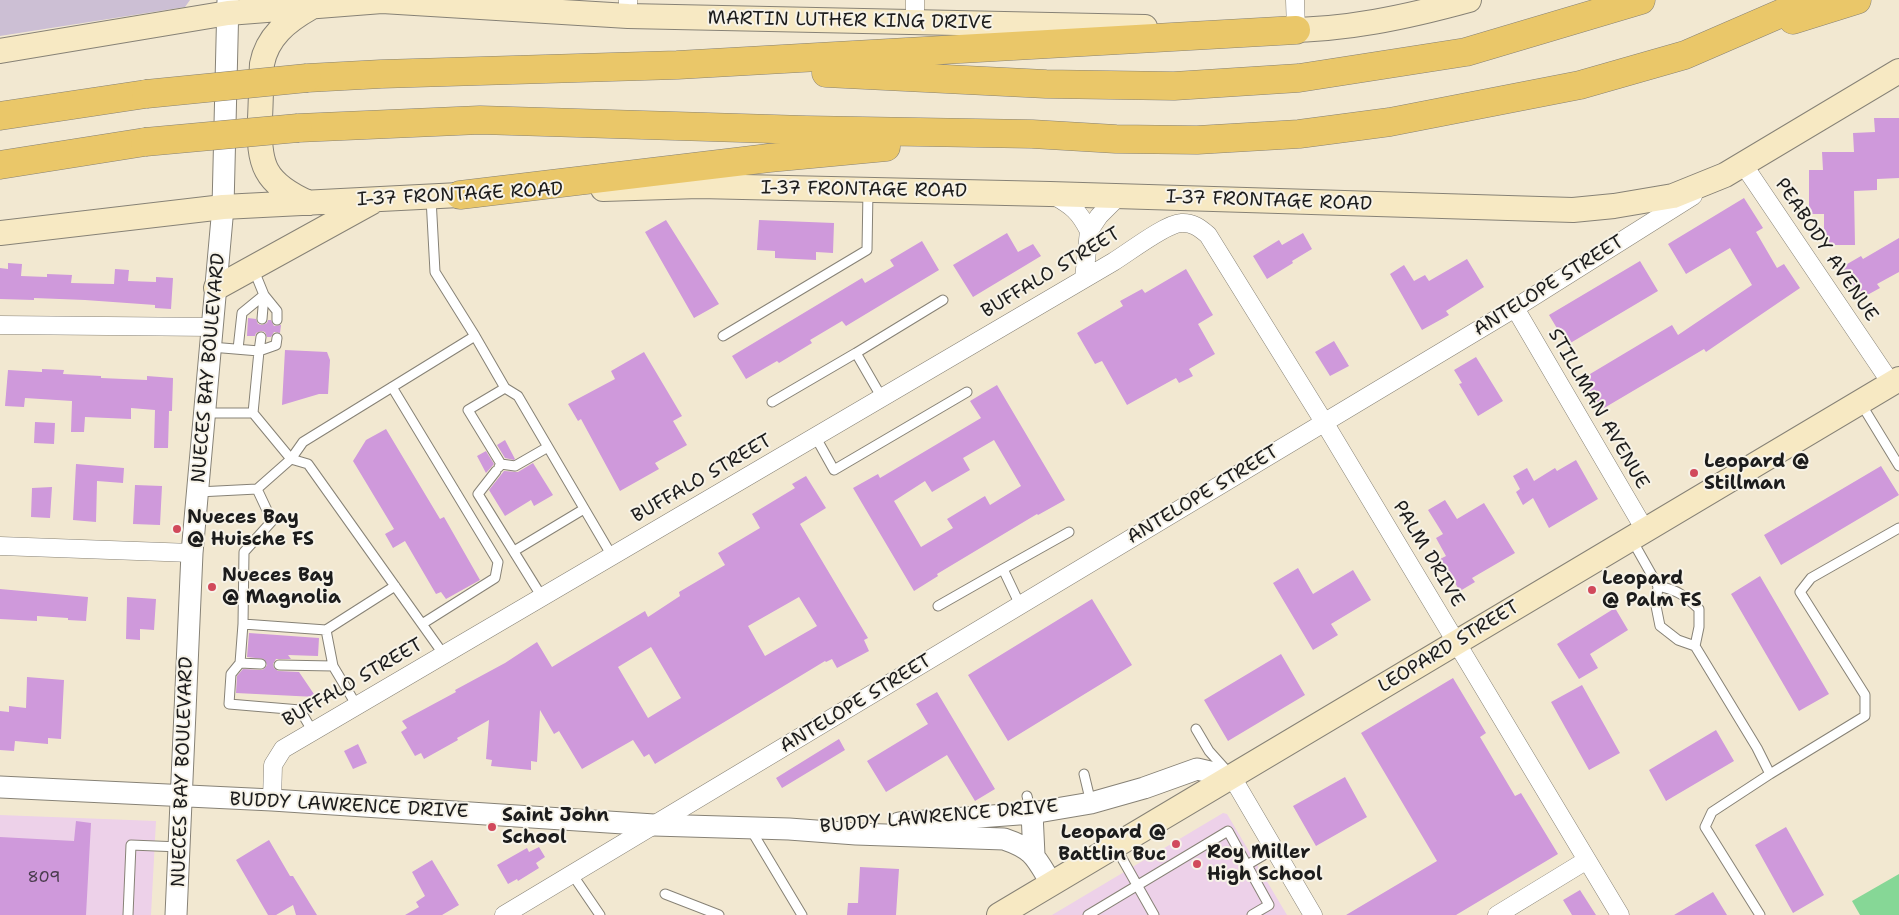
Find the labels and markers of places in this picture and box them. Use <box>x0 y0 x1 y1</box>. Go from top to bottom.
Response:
place label: Leopard @ Stillman <box>1704 451 1809 495</box>
marker: Leopard @ Stillman <box>1688 467 1700 479</box>
place label: Nueces Bay @ Huische FS <box>187 507 314 551</box>
marker: Nueces Bay @ Huische FS <box>171 523 183 535</box>
place label: Nueces Bay @ Magnolia <box>222 565 341 609</box>
place label: Leopard @ Palm FS <box>1602 568 1702 612</box>
marker: Nueces Bay @ Magnolia <box>206 581 218 593</box>
marker: Leopard @ Palm FS <box>1586 584 1598 596</box>
place label: Saint John School <box>502 805 609 849</box>
marker: Saint John School <box>486 821 498 833</box>
place label: Leopard @ Battlin Buc <box>1058 822 1166 866</box>
marker: Leopard @ Battlin Buc <box>1170 838 1182 850</box>
place label: Roy Miller High School <box>1207 842 1323 886</box>
marker: Roy Miller High School <box>1191 858 1203 870</box>

